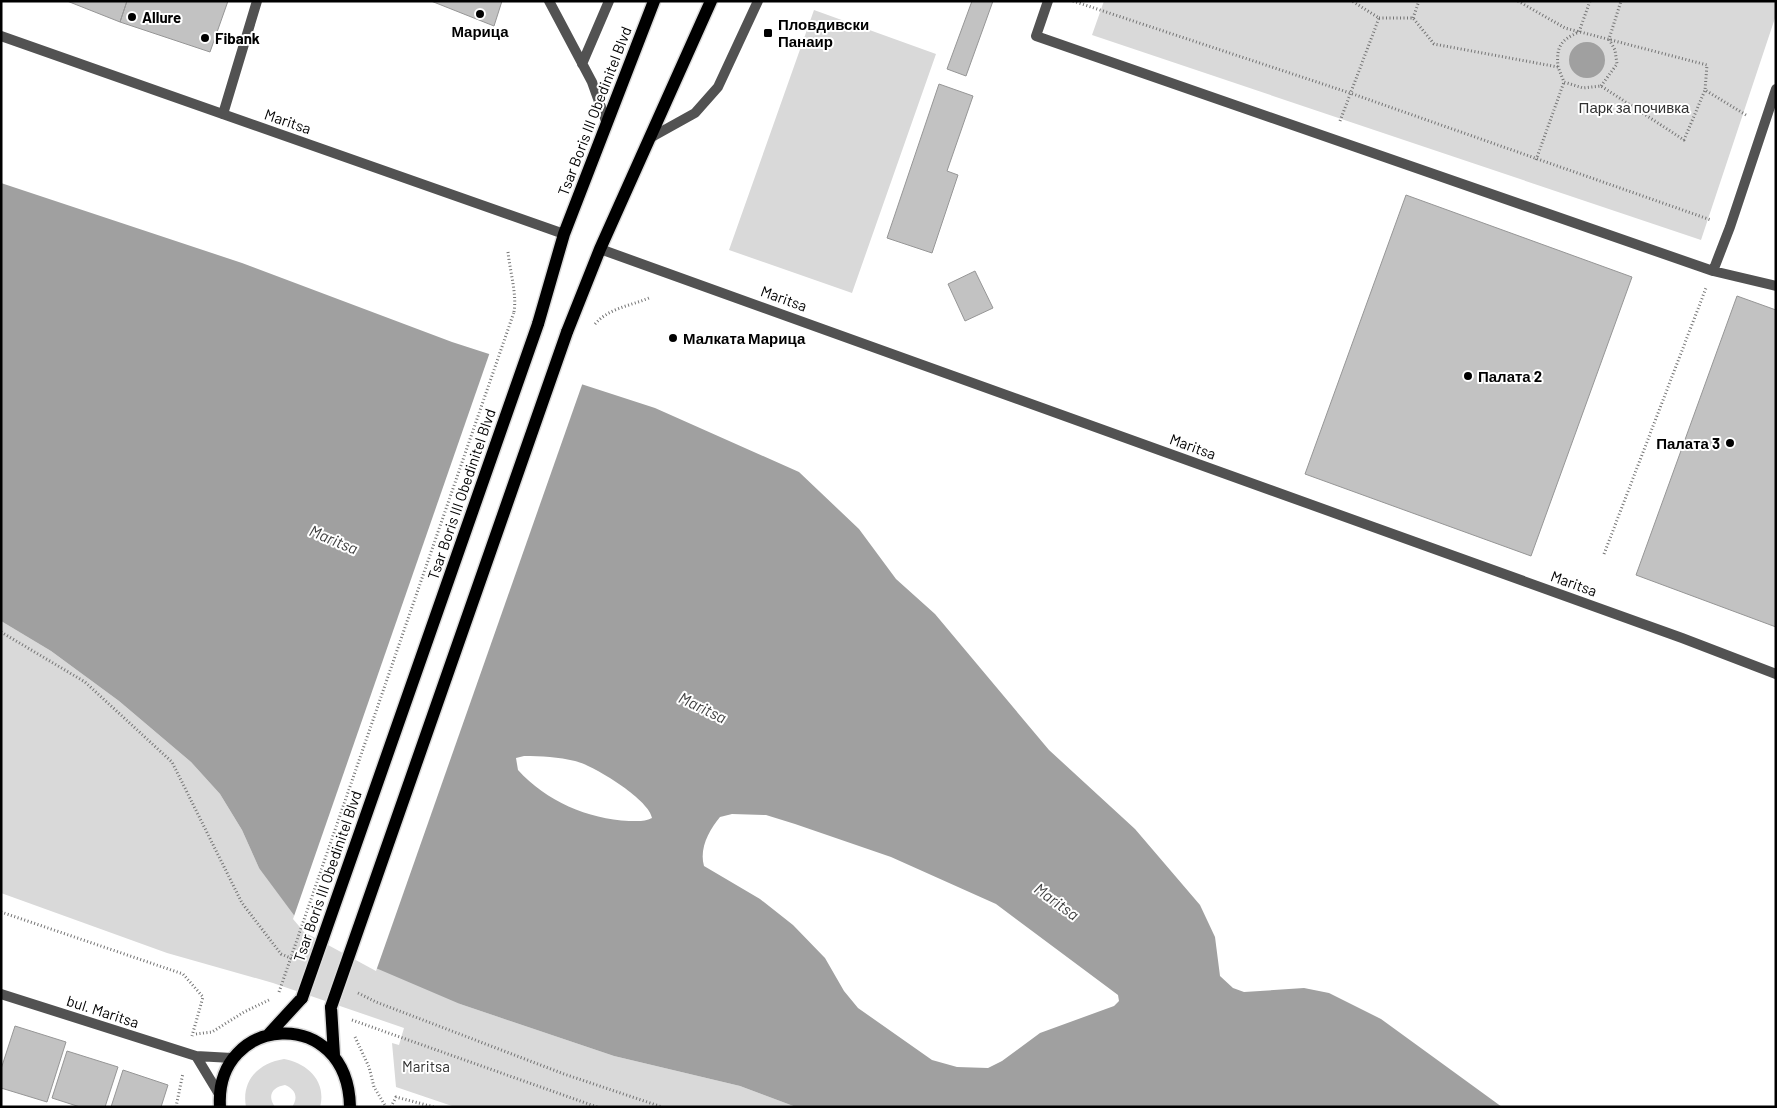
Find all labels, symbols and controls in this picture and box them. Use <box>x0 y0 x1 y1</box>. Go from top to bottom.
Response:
place label: Allure <box>142 8 181 26</box>
marker: Марица <box>474 8 486 20</box>
marker: Allure <box>126 11 138 23</box>
place label: Пловдивски Панаир <box>778 15 869 50</box>
place label: Марица <box>451 22 509 40</box>
street label: Tsar Boris III Obedinitel Blvd <box>553 24 635 198</box>
marker: Пловдивски Панаир <box>762 27 774 39</box>
place label: Fibank <box>215 29 260 47</box>
marker: Fibank <box>199 32 211 44</box>
park label: Парк за почивка <box>1579 98 1690 116</box>
street label: Maritsa <box>262 105 314 137</box>
street label: Maritsa <box>758 281 810 315</box>
place label: Малката Марица <box>683 329 806 347</box>
marker: Малката Марица <box>667 332 679 344</box>
place label: Палата 2 <box>1478 367 1542 385</box>
marker: Палата 2 <box>1462 370 1474 382</box>
street label: Tsar Boris III Obedinitel Blvd <box>423 406 499 582</box>
street label: Maritsa <box>1167 429 1219 463</box>
place label: Палата 3 <box>1656 434 1720 452</box>
marker: Палата 3 <box>1724 437 1736 449</box>
water label: Maritsa <box>307 520 361 558</box>
street label: Maritsa <box>1548 566 1600 600</box>
water label: Maritsa <box>676 687 730 727</box>
street label: Tsar Boris III Obedinitel Blvd <box>289 788 365 964</box>
water label: Maritsa <box>1031 878 1083 924</box>
street label: bul. Maritsa <box>65 991 141 1031</box>
park label: Maritsa <box>402 1057 450 1075</box>

